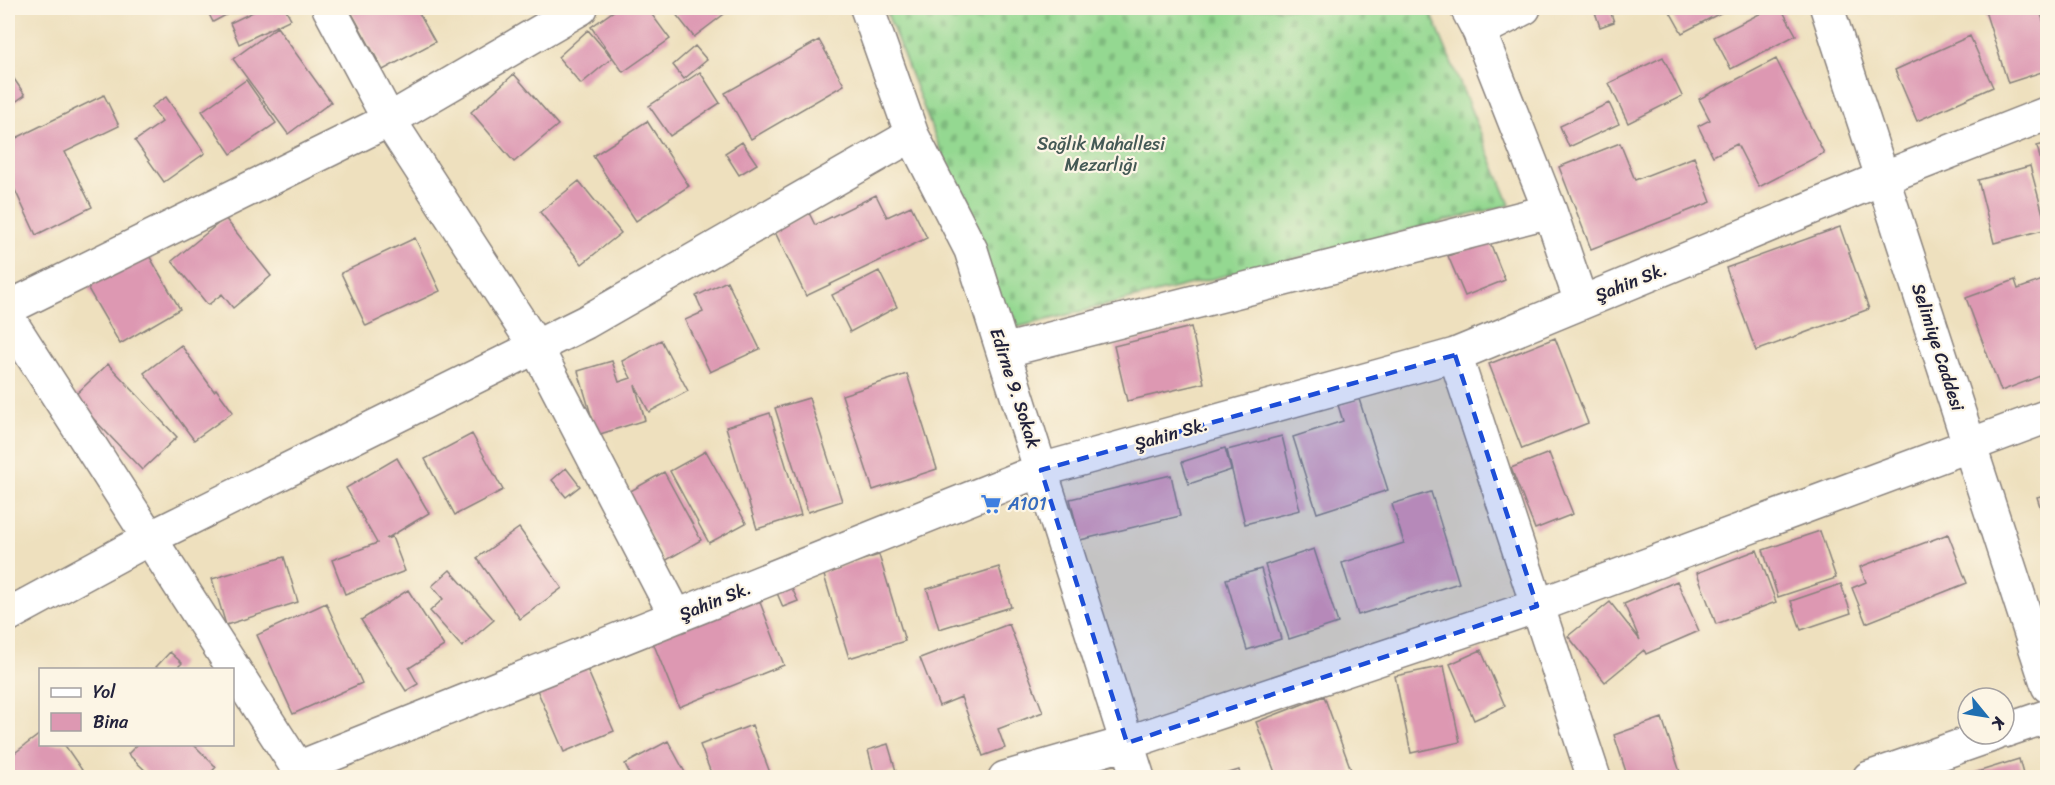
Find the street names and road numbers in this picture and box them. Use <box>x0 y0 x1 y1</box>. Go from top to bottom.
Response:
street label: Şahin Sk. <box>1590 253 1672 311</box>
street label: Selimiye Caddesi <box>1902 279 1974 416</box>
street label: Edirne 9. Sokak <box>980 324 1050 453</box>
street label: Şahin Sk. <box>1130 408 1212 460</box>
street label: Şahin Sk. <box>674 572 756 630</box>

